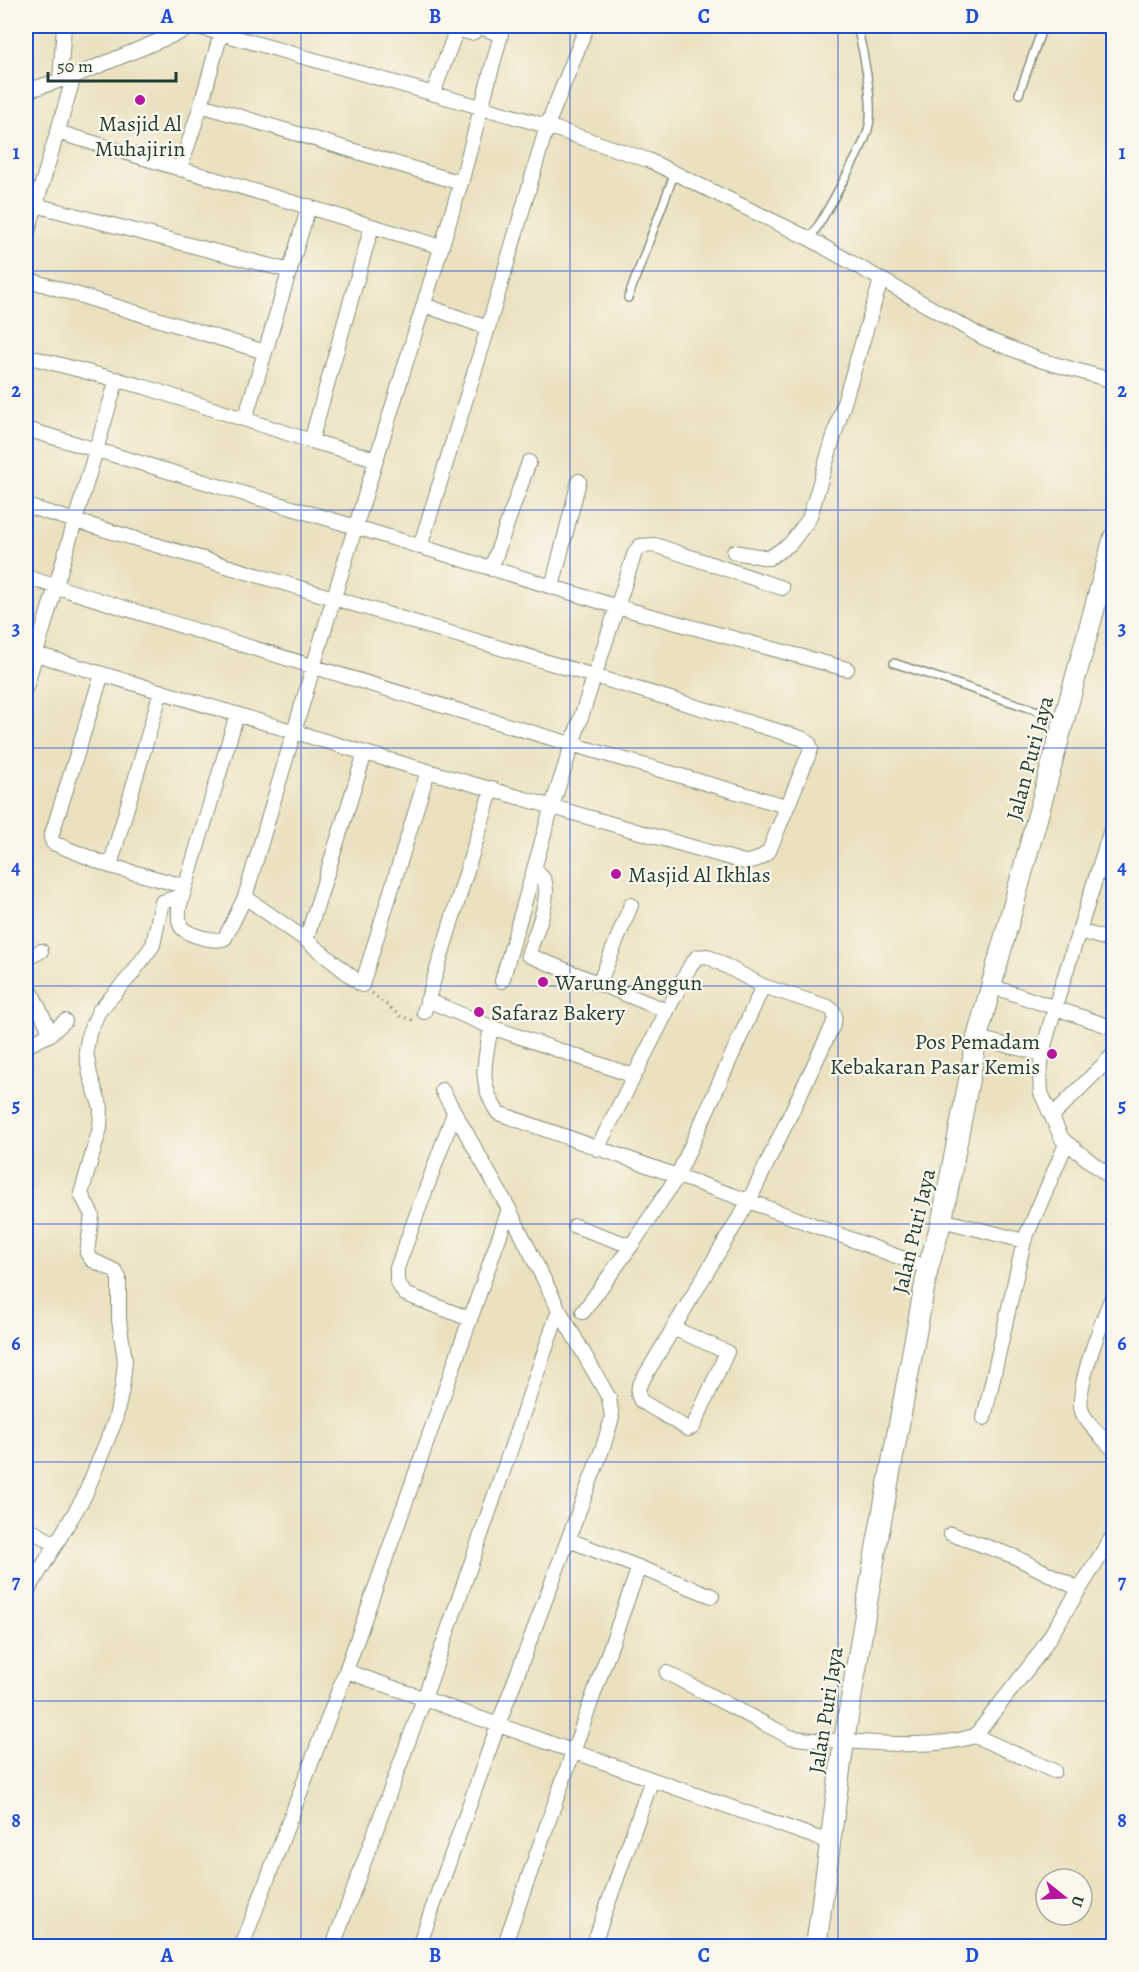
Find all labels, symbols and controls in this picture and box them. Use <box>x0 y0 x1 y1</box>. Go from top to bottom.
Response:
text: A <box>160 3 174 30</box>
text: B <box>429 3 441 30</box>
text: C <box>698 3 710 30</box>
text: D <box>965 3 979 30</box>
scale bar <box>48 45 176 83</box>
text: 50 m <box>57 54 93 78</box>
marker: Masjid Al Muhajirin <box>133 93 147 107</box>
place label: Masjid Al Muhajirin <box>95 109 185 164</box>
text: 1 <box>12 139 20 166</box>
text: 1 <box>1118 139 1126 166</box>
text: 2 <box>11 377 21 404</box>
text: 2 <box>1117 377 1127 404</box>
text: 3 <box>12 615 20 642</box>
text: 3 <box>1118 615 1126 642</box>
street label: Jalan Puri Jaya <box>999 692 1061 824</box>
text: 4 <box>11 854 21 881</box>
text: 4 <box>1117 854 1127 881</box>
place label: Masjid Al Ikhlas <box>628 860 771 890</box>
marker: Masjid Al Ikhlas <box>609 867 623 881</box>
place label: Warung Anggun <box>554 968 702 998</box>
marker: Warung Anggun <box>536 975 550 989</box>
place label: Safaraz Bakery <box>491 998 625 1028</box>
marker: Safaraz Bakery <box>472 1005 486 1019</box>
place label: Pos Pemadam Kebakaran Pasar Kemis <box>830 1027 1040 1082</box>
marker: Pos Pemadam Kebakaran Pasar Kemis <box>1045 1047 1059 1061</box>
text: 5 <box>12 1092 20 1119</box>
text: 5 <box>1118 1092 1126 1119</box>
street label: Jalan Puri Jaya <box>885 1165 943 1297</box>
text: 6 <box>11 1330 21 1357</box>
text: 6 <box>1117 1330 1127 1357</box>
text: 7 <box>12 1568 21 1595</box>
text: 7 <box>1118 1568 1127 1595</box>
street label: Jalan Puri Jaya <box>801 1644 851 1776</box>
text: 8 <box>11 1807 21 1834</box>
text: 8 <box>1117 1807 1127 1834</box>
north arrow <box>1034 1867 1094 1927</box>
text: U <box>1065 1893 1089 1910</box>
text: A <box>160 1942 174 1969</box>
text: B <box>429 1942 441 1969</box>
text: C <box>698 1942 710 1969</box>
text: D <box>965 1942 979 1969</box>

